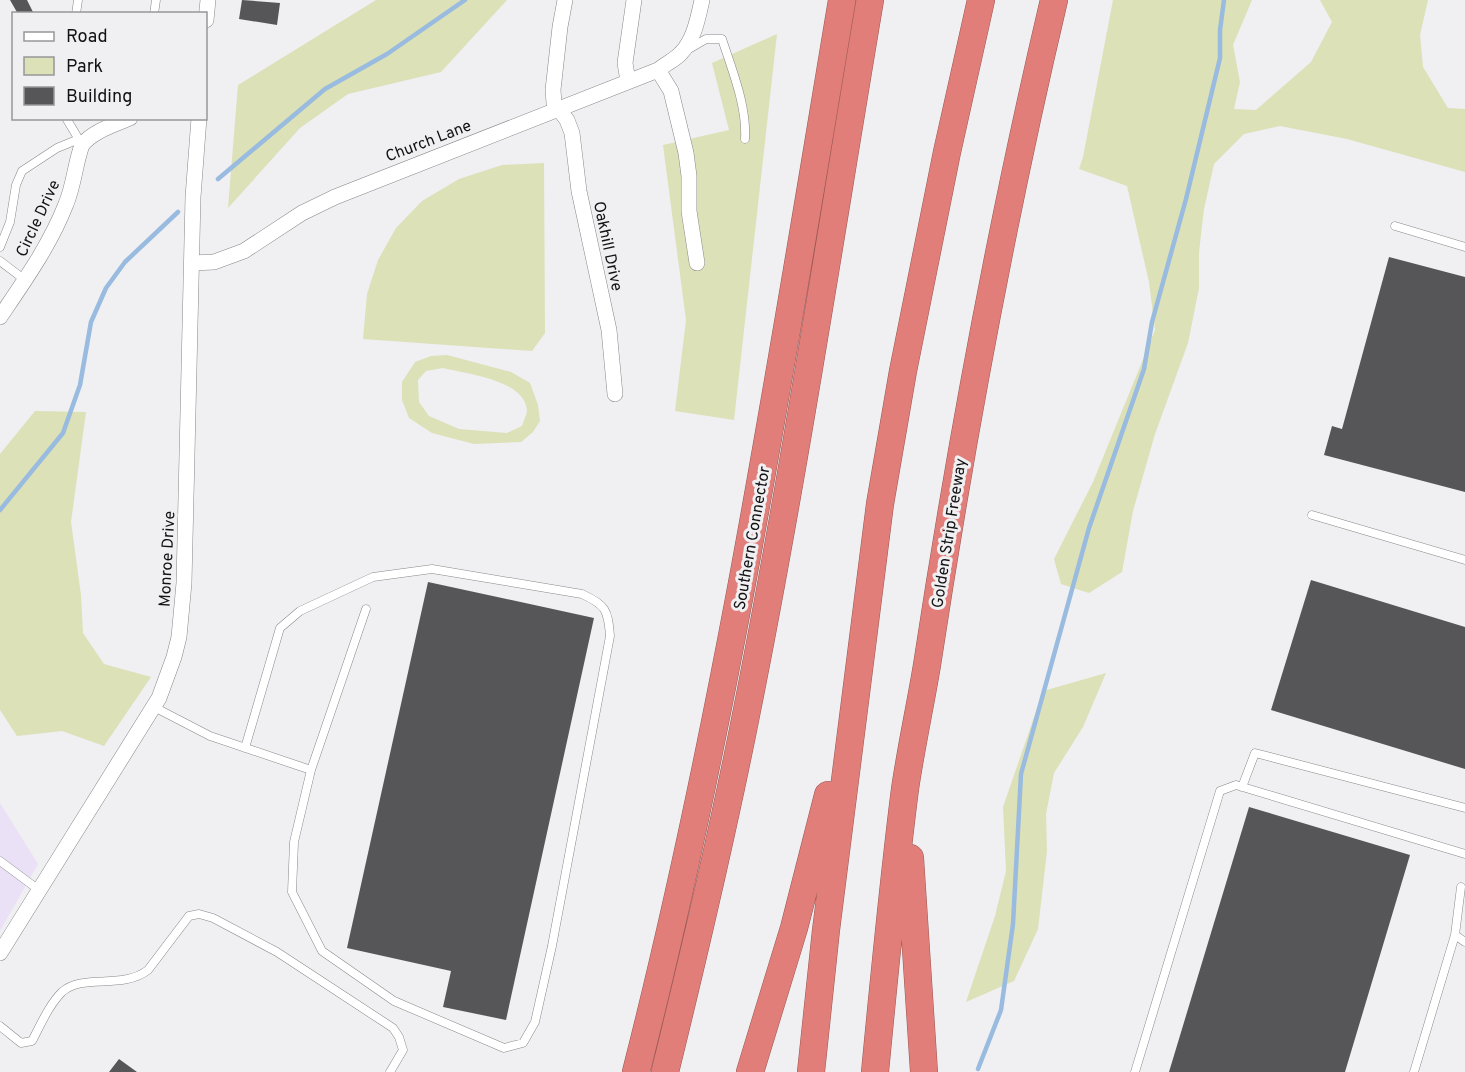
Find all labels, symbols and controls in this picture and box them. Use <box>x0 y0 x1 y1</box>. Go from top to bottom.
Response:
legend <box>12 12 207 120</box>
text: Road <box>66 26 108 49</box>
text: Park <box>66 56 103 79</box>
text: Building <box>66 86 132 109</box>
street label: Church Lane <box>383 116 475 167</box>
street label: Circle Drive <box>12 177 65 261</box>
street label: Oakhill Drive <box>588 200 626 293</box>
street label: Golden Strip Freeway <box>928 457 972 610</box>
street label: Southern Connector <box>731 465 775 612</box>
street label: Monroe Drive <box>155 511 181 608</box>

